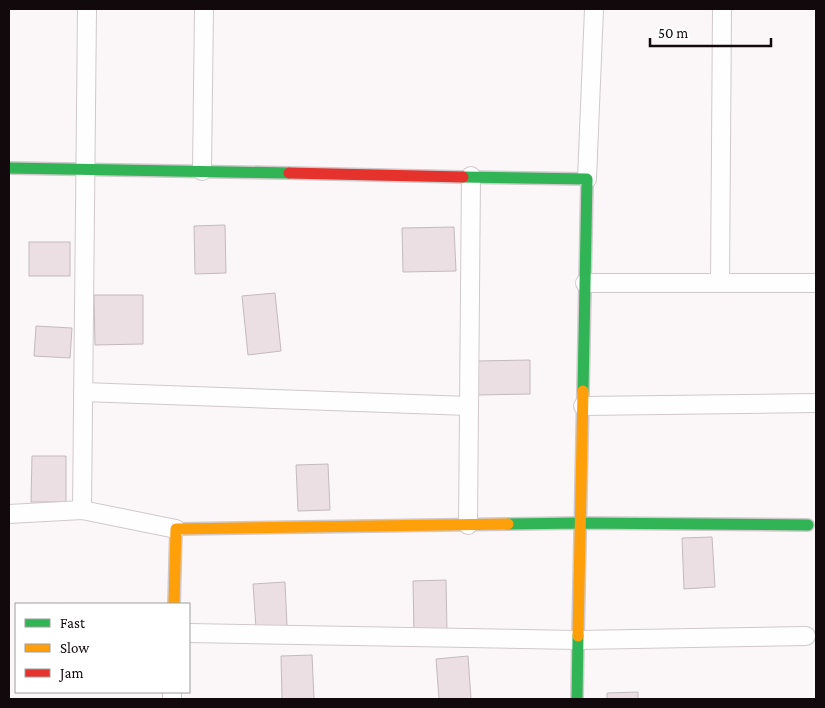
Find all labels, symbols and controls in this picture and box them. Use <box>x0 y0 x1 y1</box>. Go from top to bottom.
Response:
scale bar <box>650 15 771 47</box>
text: 50 m <box>658 25 688 41</box>
legend <box>15 603 190 693</box>
text: Fast <box>60 615 86 631</box>
text: Slow <box>60 640 90 656</box>
text: Jam <box>58 665 83 682</box>

